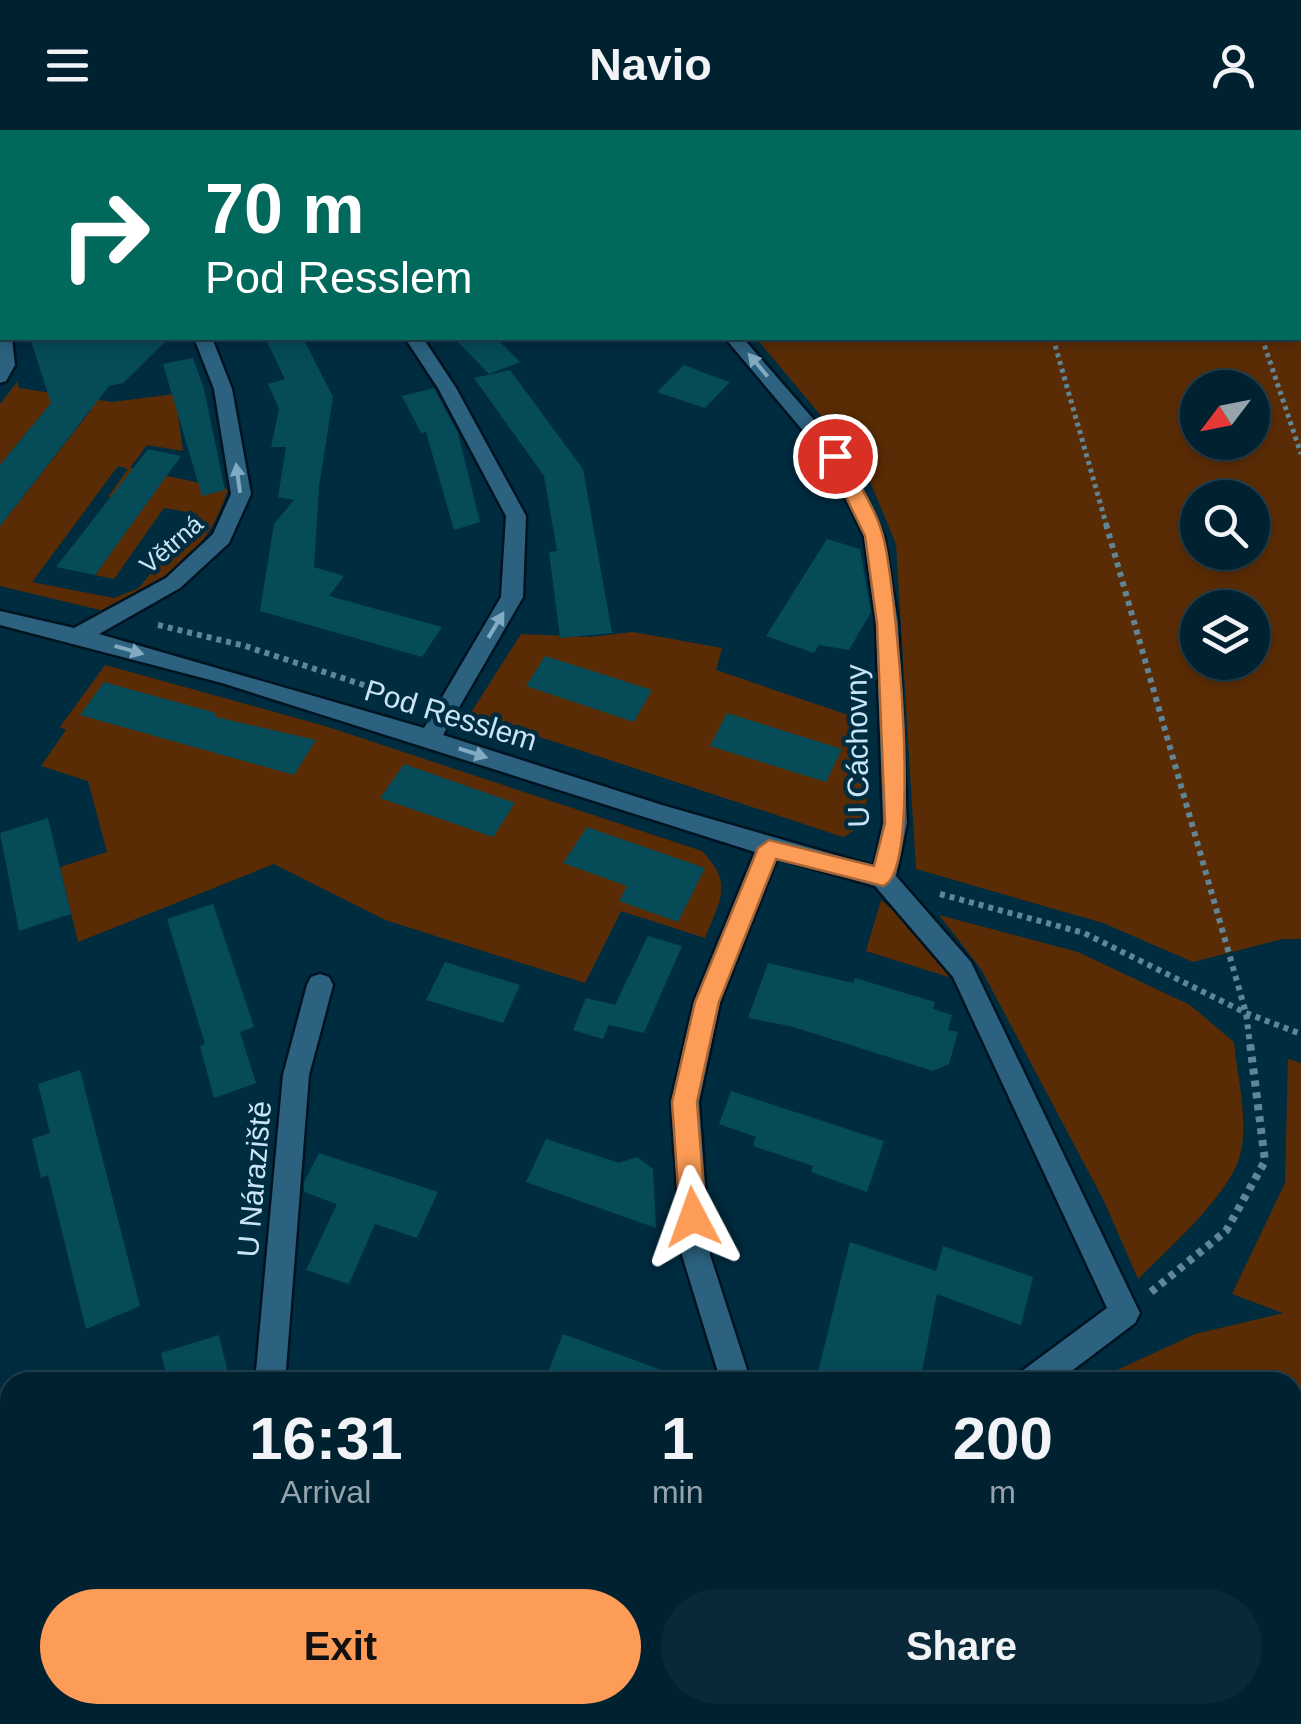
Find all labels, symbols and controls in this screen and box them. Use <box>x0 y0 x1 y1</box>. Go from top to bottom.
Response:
icon: menu <box>40 38 95 93</box>
icon: person <box>1206 38 1261 93</box>
text: Navio <box>589 39 712 90</box>
icon: right <box>40 170 170 300</box>
text: 70 m <box>205 170 365 248</box>
text: Pod Resslem <box>205 252 473 303</box>
one-way arrow <box>747 353 769 378</box>
north arrow <box>1180 370 1270 460</box>
map controls <box>1180 370 1270 680</box>
pin <box>793 414 878 499</box>
icon: arrive <box>808 429 863 484</box>
one-way arrow <box>229 462 245 494</box>
button: search <box>1180 480 1270 570</box>
street label: Větrná <box>134 509 208 579</box>
button: layers <box>1180 590 1270 680</box>
one-way arrow <box>487 610 504 639</box>
one-way arrow <box>114 643 144 658</box>
street label: U Cáchovny <box>839 664 875 828</box>
street label: Pod Resslem <box>361 673 541 757</box>
one-way arrow <box>459 746 489 761</box>
street label: U Náraziště <box>231 1100 277 1258</box>
position arrow <box>641 1165 745 1269</box>
text: 16:31 <box>249 1405 403 1472</box>
text: 1 <box>661 1405 694 1472</box>
text: 200 <box>953 1405 1053 1472</box>
text: Arrival <box>281 1474 371 1510</box>
text: min <box>652 1474 703 1510</box>
text: m <box>989 1474 1016 1510</box>
button: Exit <box>40 1589 641 1704</box>
button: Share <box>661 1589 1262 1704</box>

